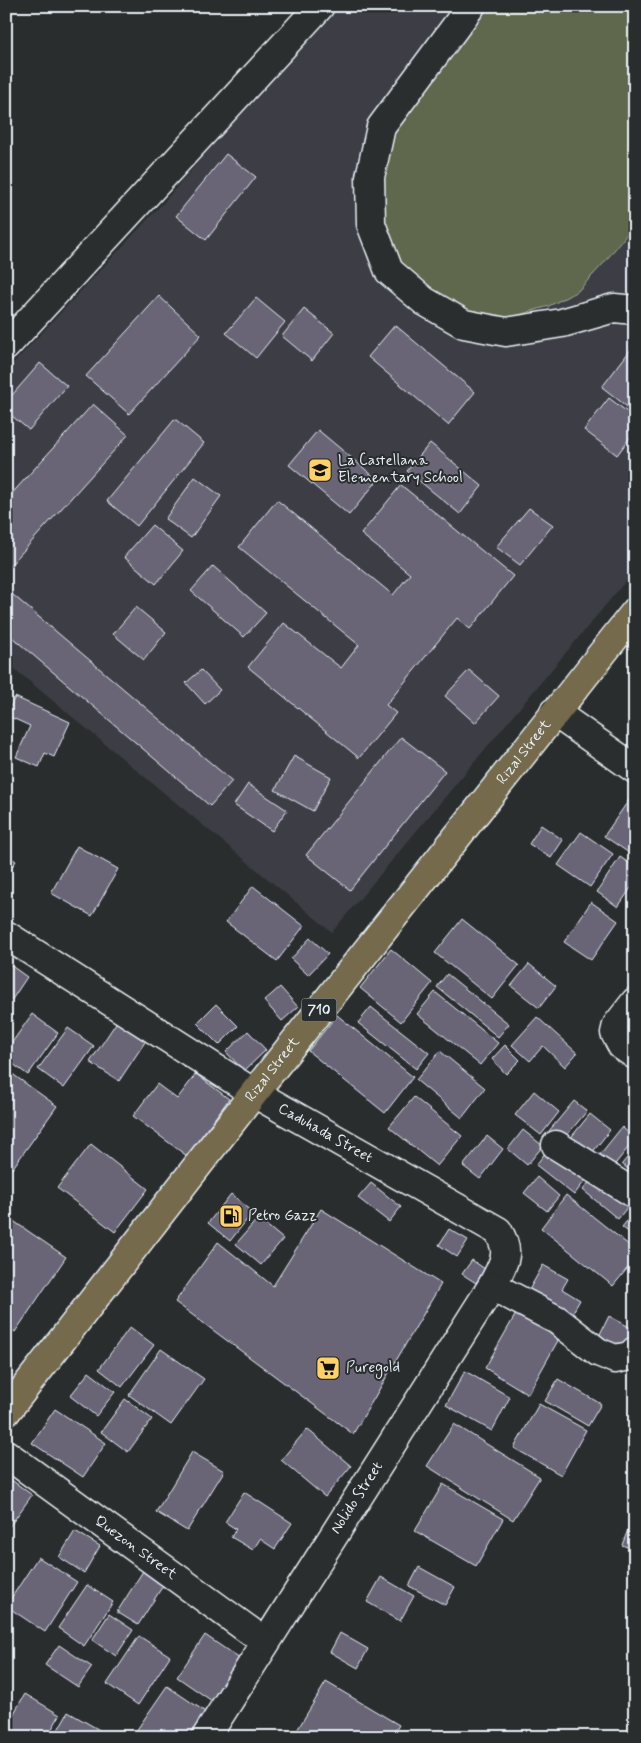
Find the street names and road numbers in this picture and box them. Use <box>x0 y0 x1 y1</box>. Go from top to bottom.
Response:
street label: Rizal Street <box>492 715 556 789</box>
road number: 710 <box>302 998 336 1022</box>
street label: Rizal Street <box>241 1033 305 1106</box>
street label: Caduhada Street <box>274 1099 377 1168</box>
street label: Nolido Street <box>326 1458 388 1538</box>
street label: Quezon Street <box>90 1511 181 1585</box>

